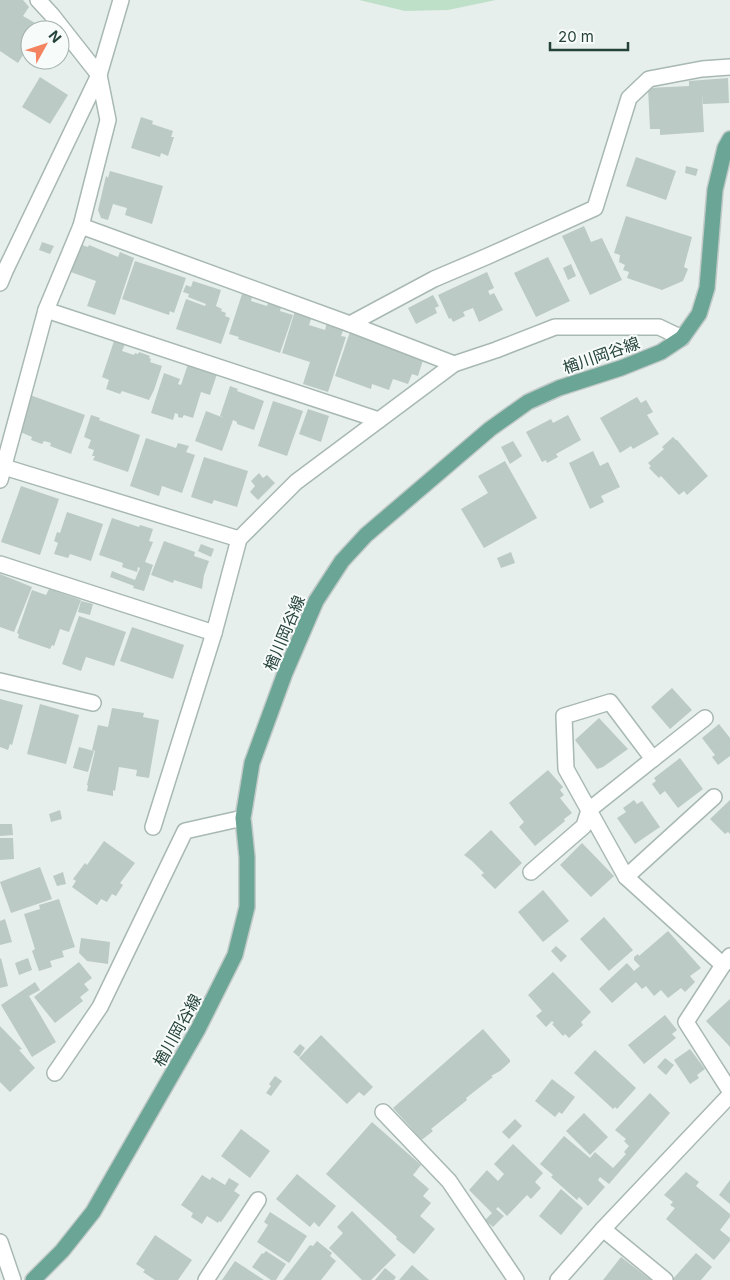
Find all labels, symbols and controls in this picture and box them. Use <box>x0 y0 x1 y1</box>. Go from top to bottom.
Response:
north arrow <box>20 20 70 70</box>
scale bar <box>550 20 628 52</box>
text: N <box>45 27 65 46</box>
text: 20 m <box>558 27 594 46</box>
street label: 楢川岡谷線 <box>560 333 642 377</box>
street label: 楢川岡谷線 <box>259 592 309 674</box>
street label: 楢川岡谷線 <box>149 990 205 1070</box>

